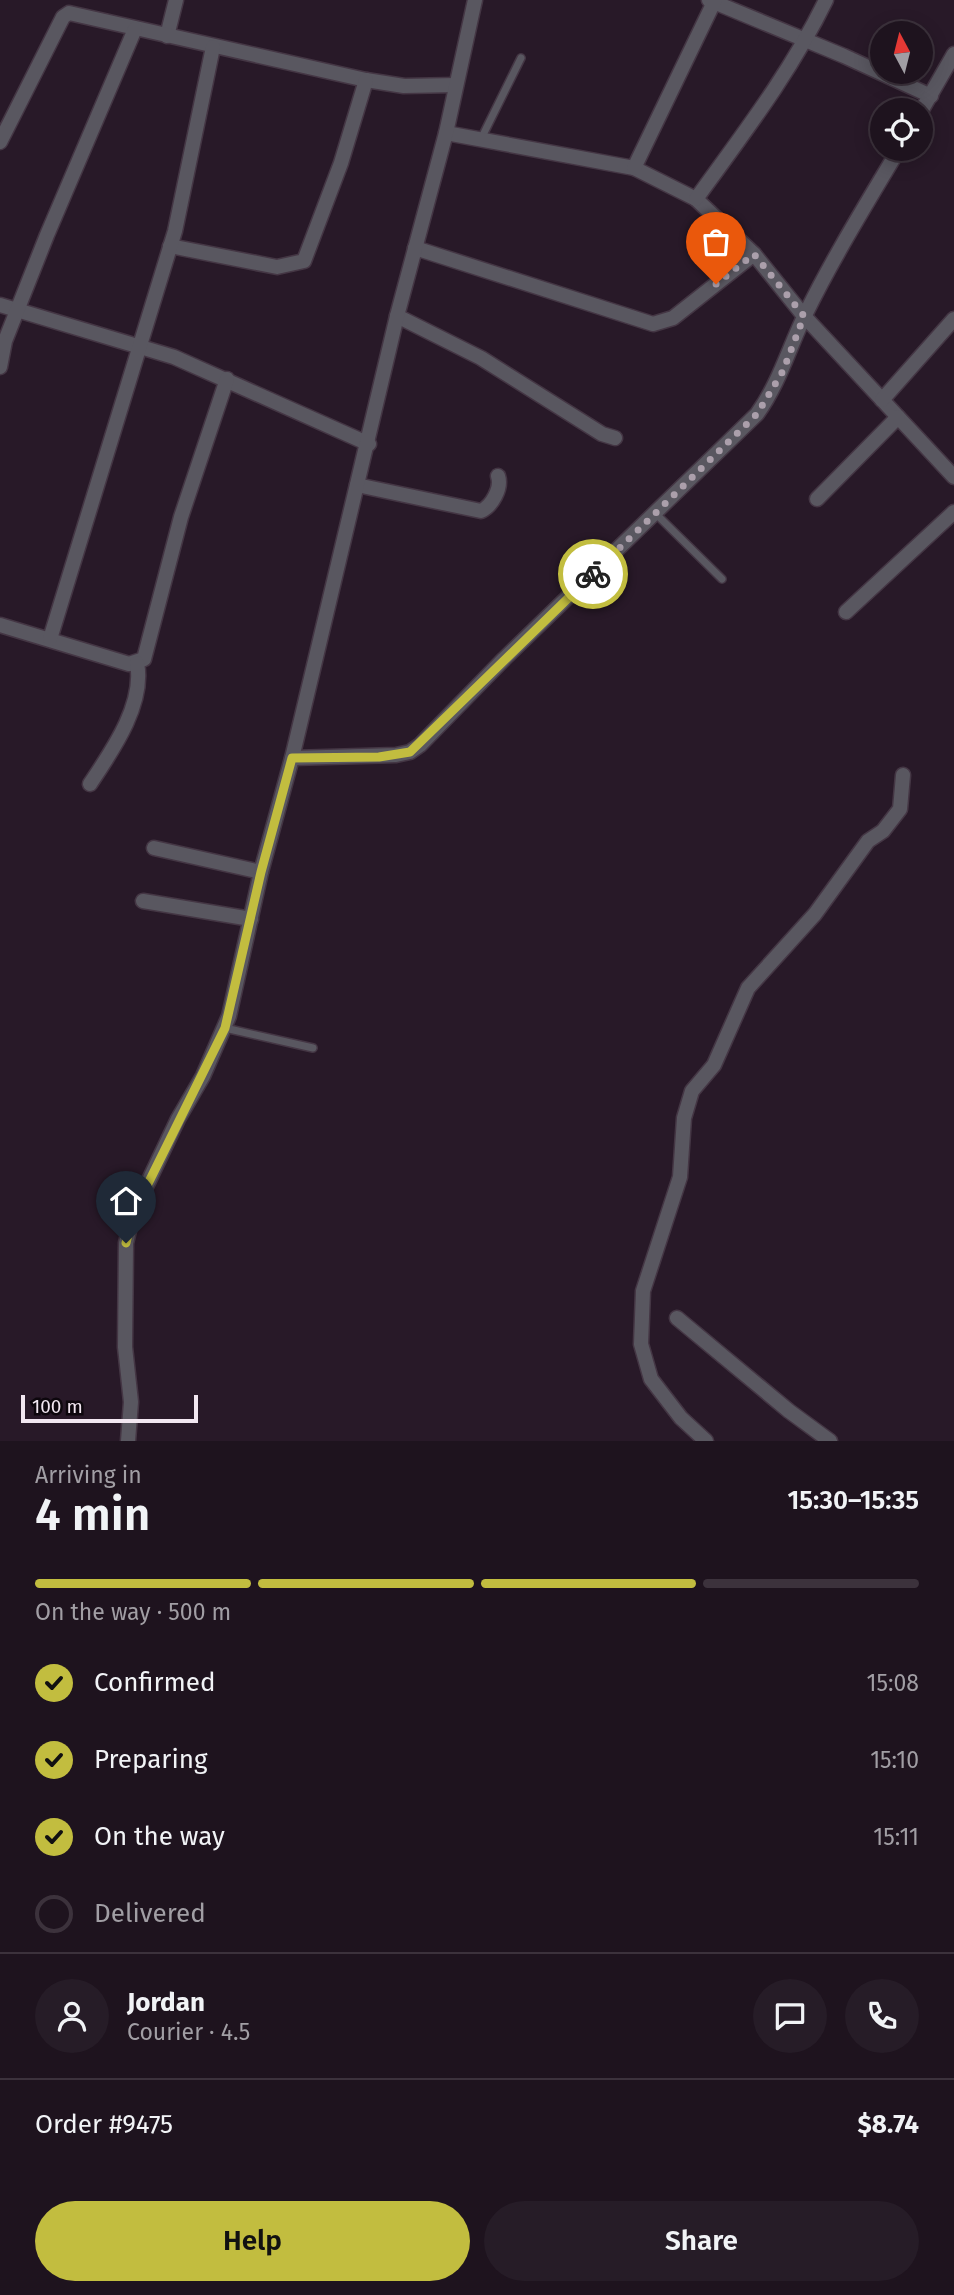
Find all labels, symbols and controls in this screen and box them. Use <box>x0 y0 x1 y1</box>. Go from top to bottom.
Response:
north arrow <box>870 21 933 84</box>
map controls <box>870 21 933 161</box>
button: locate <box>870 98 933 161</box>
pin <box>686 212 746 284</box>
icon: bag <box>697 223 735 261</box>
courier <box>558 539 628 609</box>
icon: bike <box>574 555 612 593</box>
pin <box>96 1171 156 1243</box>
icon: home <box>107 1182 145 1220</box>
scale bar <box>21 1392 198 1424</box>
text: 100 m <box>32 1395 83 1418</box>
text: Arriving in <box>35 1461 142 1489</box>
text: 15:30–15:35 <box>787 1485 919 1516</box>
text: 4 min <box>35 1487 150 1542</box>
text: On the way · 500 m <box>35 1598 231 1626</box>
icon: check <box>35 1664 73 1702</box>
text: Confirmed <box>94 1667 215 1698</box>
text: 15:08 <box>866 1669 919 1697</box>
icon: check <box>35 1741 73 1779</box>
text: Preparing <box>94 1744 207 1775</box>
text: 15:10 <box>870 1746 919 1774</box>
icon: check <box>35 1818 73 1856</box>
text: On the way <box>94 1821 225 1852</box>
text: 15:11 <box>873 1823 919 1851</box>
text: Delivered <box>94 1898 206 1929</box>
button: person <box>35 1979 109 2053</box>
button: chat <box>753 1979 827 2053</box>
button: phone <box>845 1979 919 2053</box>
text: Jordan <box>127 1987 205 2018</box>
text: Courier · 4.5 <box>127 2018 250 2046</box>
text: Order #9475 <box>35 2109 173 2140</box>
text: $8.74 <box>858 2109 919 2140</box>
button: Help <box>35 2201 470 2281</box>
button: Share <box>484 2201 919 2281</box>

